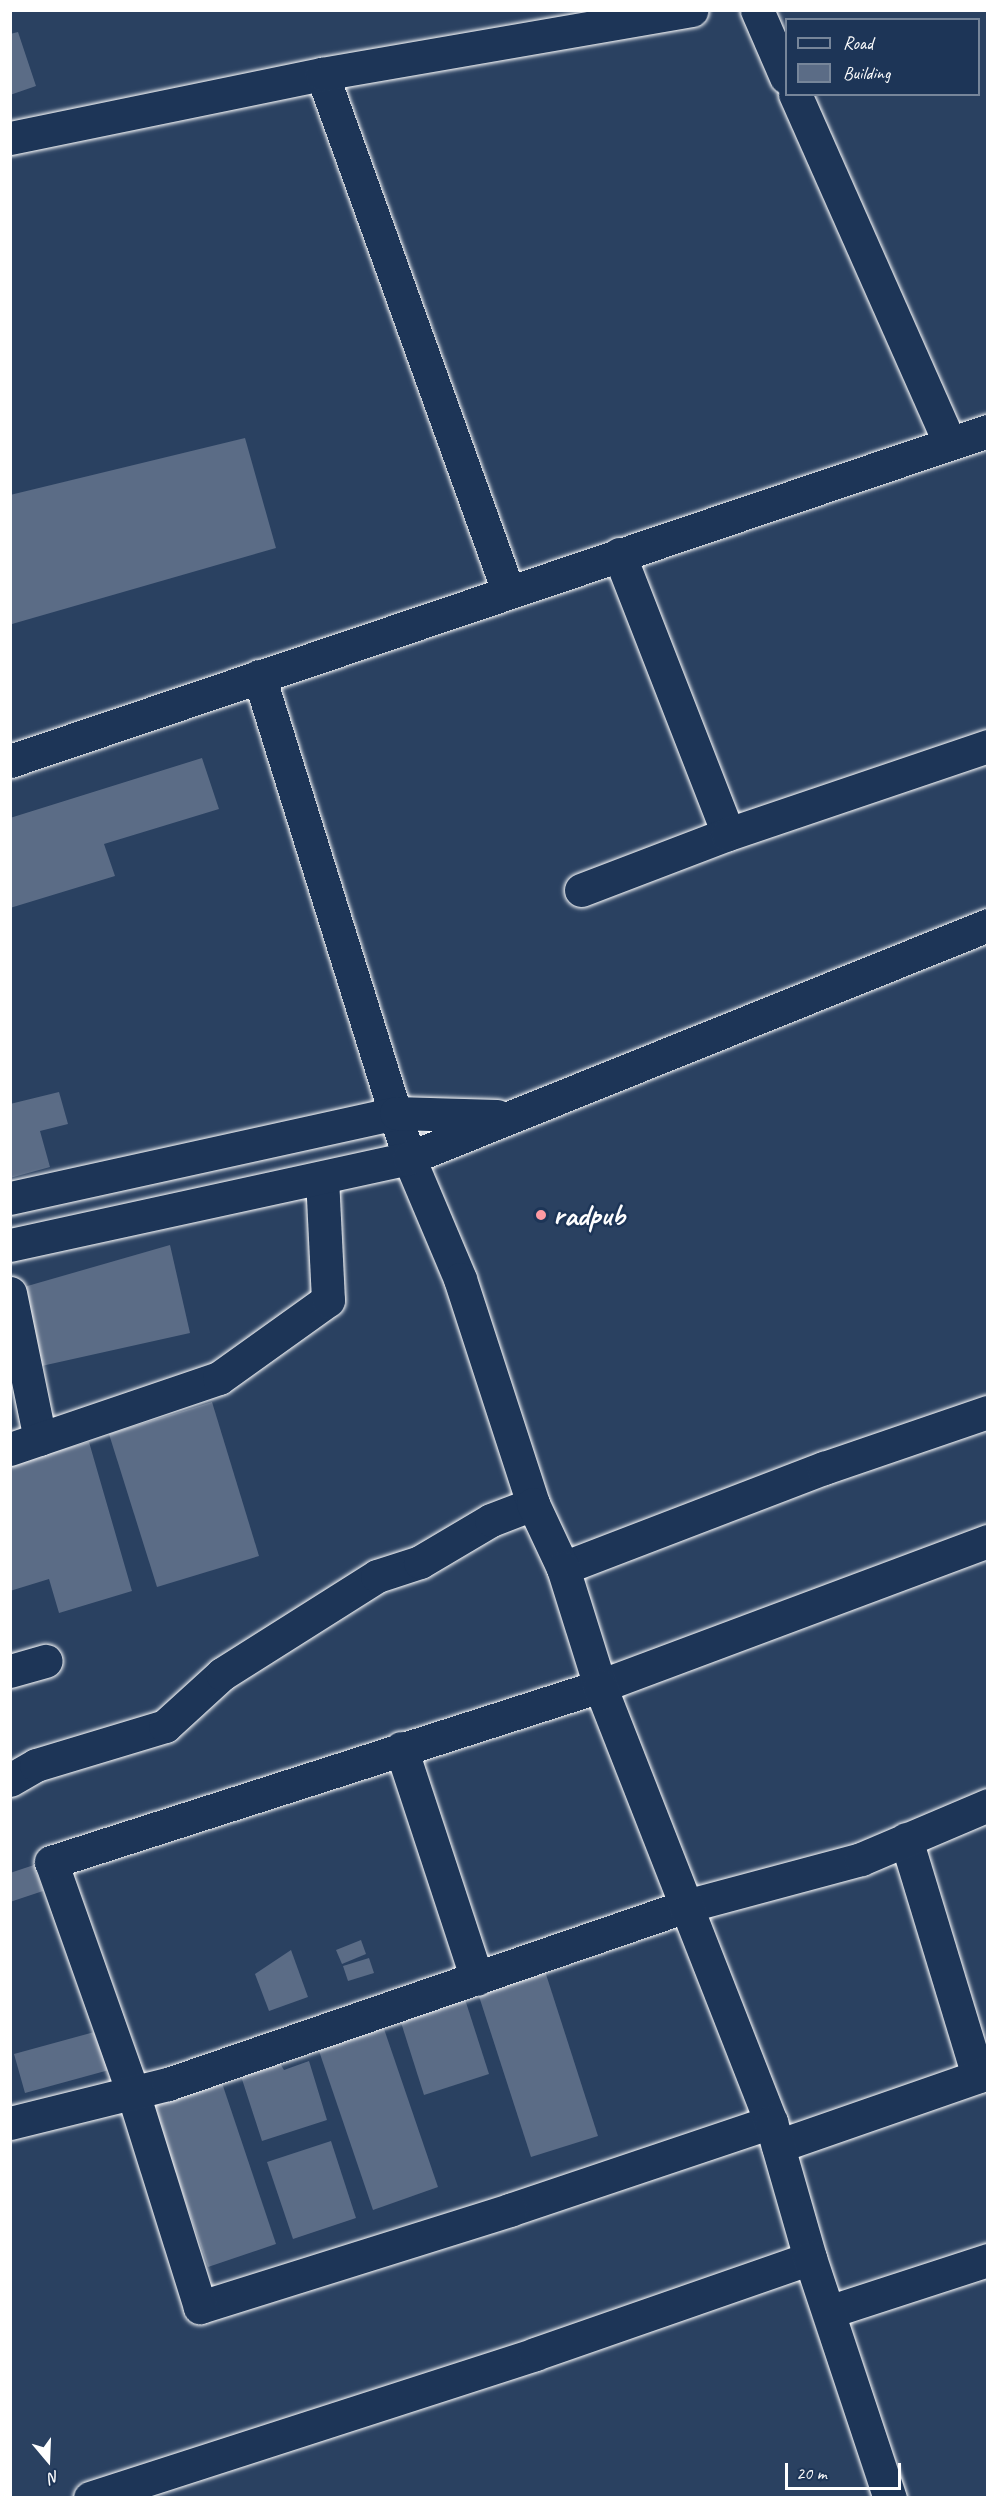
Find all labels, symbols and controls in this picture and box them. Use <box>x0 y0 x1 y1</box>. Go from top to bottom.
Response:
legend <box>785 18 980 96</box>
text: Road <box>843 32 873 54</box>
text: Building <box>843 62 890 84</box>
place label: radpub <box>553 1197 625 1233</box>
marker: radpub <box>534 1208 548 1222</box>
north arrow <box>18 2430 78 2490</box>
scale bar <box>788 2451 904 2489</box>
text: 20 m <box>796 2462 827 2484</box>
text: N <box>46 2466 62 2488</box>

